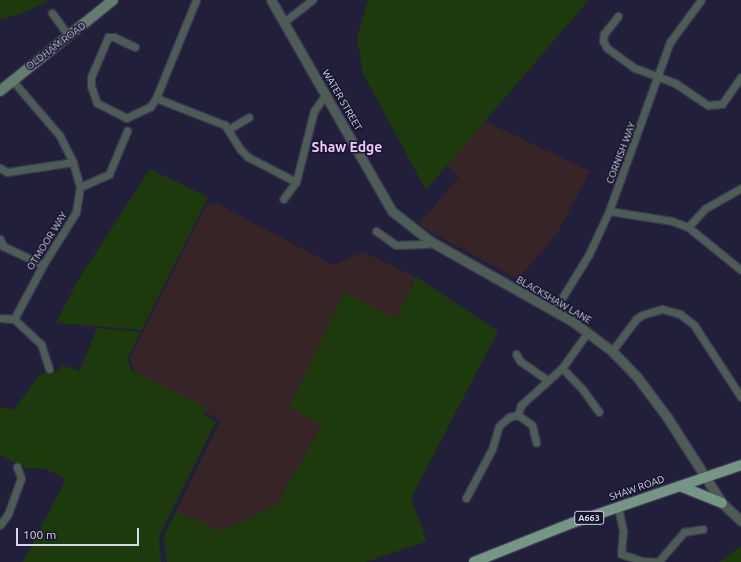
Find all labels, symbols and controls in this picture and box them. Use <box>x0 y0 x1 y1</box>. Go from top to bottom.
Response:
street label: OLDHAM ROAD <box>24 20 88 72</box>
street label: WATER STREET <box>320 67 364 133</box>
street label: CORNISH WAY <box>604 121 638 185</box>
district label: Shaw Edge <box>312 139 382 155</box>
street label: OTMOOR WAY <box>24 210 70 272</box>
street label: BLACKSHAW LANE <box>514 274 594 326</box>
street label: SHAW ROAD <box>608 473 666 503</box>
road number: A663 <box>574 511 604 525</box>
scale bar <box>18 520 141 546</box>
text: 100 m <box>23 528 56 541</box>

